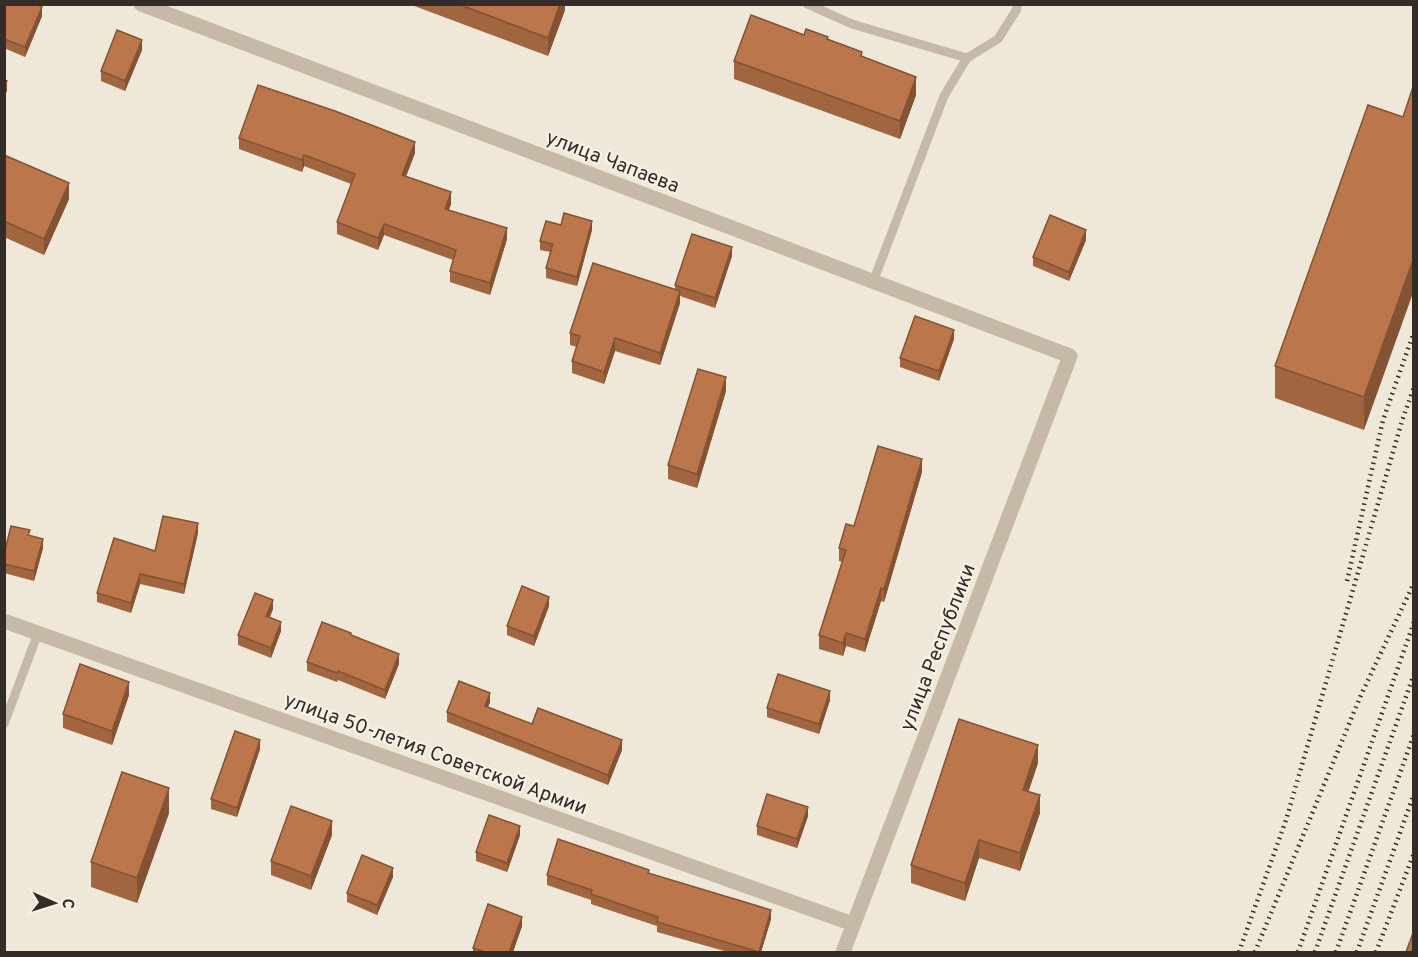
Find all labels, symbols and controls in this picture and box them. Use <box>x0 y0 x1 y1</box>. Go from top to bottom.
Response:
street label: улица Чапаева <box>542 125 683 200</box>
street label: улица Республики <box>895 560 983 735</box>
street label: улица 50-летия Советской Армии <box>280 688 590 822</box>
north arrow <box>24 873 84 933</box>
text: С <box>57 898 77 909</box>

